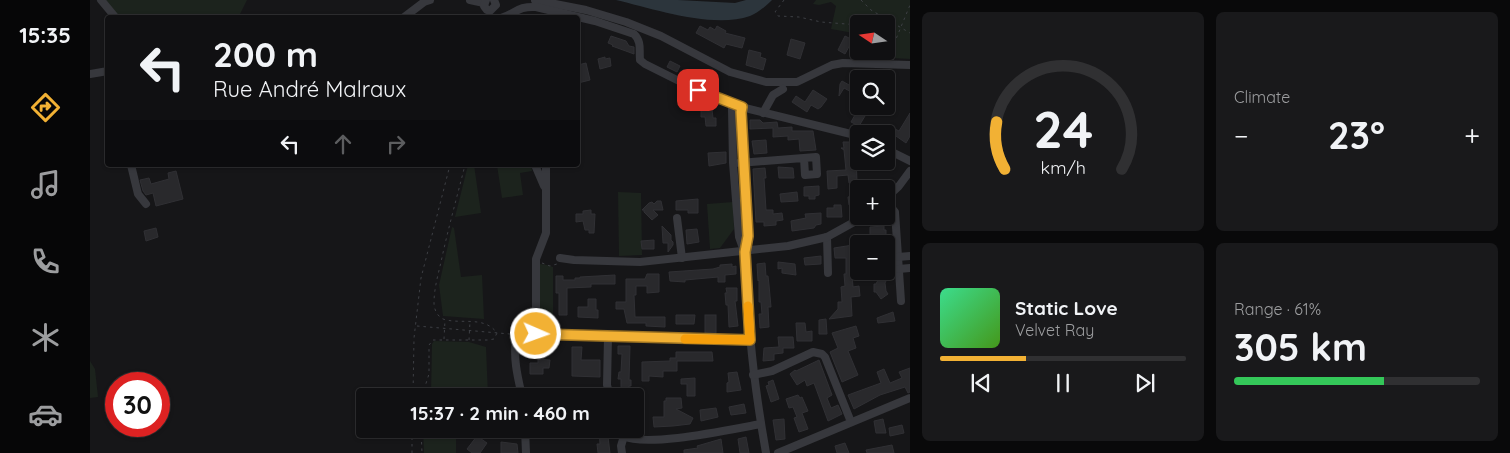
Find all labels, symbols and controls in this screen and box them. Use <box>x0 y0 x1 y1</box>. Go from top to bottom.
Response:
north arrow <box>850 15 895 60</box>
map controls <box>850 15 895 280</box>
text: 15:35 <box>19 21 71 49</box>
text: 200 m <box>213 32 318 76</box>
icon: left <box>130 35 195 100</box>
pin <box>677 69 719 111</box>
button: search <box>850 70 895 115</box>
text: Rue André Malraux <box>213 75 406 103</box>
icon: arrive <box>684 76 712 104</box>
text: Climate <box>1234 87 1290 107</box>
icon: directions <box>28 90 63 125</box>
text: 24 <box>1033 96 1093 161</box>
text: 23° <box>1328 111 1385 159</box>
text: − <box>1234 118 1249 153</box>
text: + <box>1464 118 1480 153</box>
button: layers <box>850 125 895 170</box>
icon: left <box>276 130 304 158</box>
icon: ahead <box>329 130 357 158</box>
icon: right <box>382 130 410 158</box>
text: km/h <box>1040 156 1086 178</box>
icon: music <box>28 167 63 202</box>
button: + <box>850 180 895 225</box>
button: − <box>850 235 895 280</box>
icon: phone <box>28 244 63 279</box>
text: Static Love <box>1015 296 1118 320</box>
text: Range · 61% <box>1234 299 1321 319</box>
position arrow <box>509 307 561 359</box>
icon: climate <box>28 320 63 355</box>
text: Velvet Ray <box>1015 320 1094 340</box>
text: 305 km <box>1234 323 1367 371</box>
icon: previous <box>967 369 995 397</box>
icon: pause <box>1049 369 1077 397</box>
icon: next <box>1131 369 1159 397</box>
speed limit sign: 30 <box>105 372 170 437</box>
icon: car <box>28 397 63 432</box>
text: 15:37 · 2 min · 460 m <box>410 401 590 425</box>

